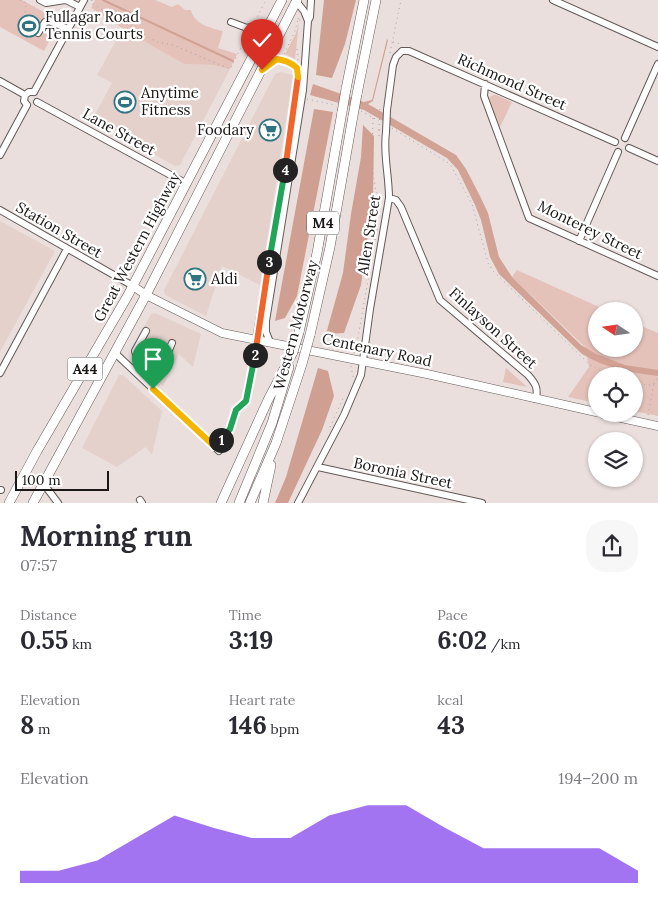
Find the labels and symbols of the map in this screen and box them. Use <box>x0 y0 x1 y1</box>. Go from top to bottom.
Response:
place label: Fullagar Road Tennis Courts <box>45 7 143 43</box>
sports icon: Fullagar Road Tennis Courts <box>17 14 41 38</box>
pin <box>241 19 283 70</box>
street label: Richmond Street <box>455 49 570 114</box>
place label: Anytime Fitness <box>140 83 199 119</box>
sports icon: Anytime Fitness <box>113 90 137 114</box>
street label: Lane Street <box>79 104 159 159</box>
supermarket icon: Foodary <box>258 118 282 142</box>
place label: Foodary <box>197 120 254 139</box>
pin: 4 <box>272 158 298 182</box>
street label: Great Western Highway <box>89 169 184 325</box>
street label: Allen Street <box>353 193 384 278</box>
street label: Monterey Street <box>535 196 646 263</box>
street label: Station Street <box>13 197 106 262</box>
road number: M4 <box>307 212 339 234</box>
pin: 3 <box>256 250 282 274</box>
street label: Western Motorway <box>269 258 322 392</box>
supermarket icon: Aldi <box>183 267 207 291</box>
place label: Aldi <box>210 269 238 288</box>
street label: Finlayson Street <box>445 283 542 372</box>
north arrow <box>588 302 642 358</box>
street label: Centenary Road <box>320 329 434 370</box>
pin <box>132 338 174 389</box>
pin: 2 <box>242 342 268 368</box>
road number: A44 <box>68 358 102 380</box>
pin: 1 <box>208 428 234 452</box>
street label: Boronia Street <box>352 453 455 492</box>
scale bar <box>15 468 109 491</box>

